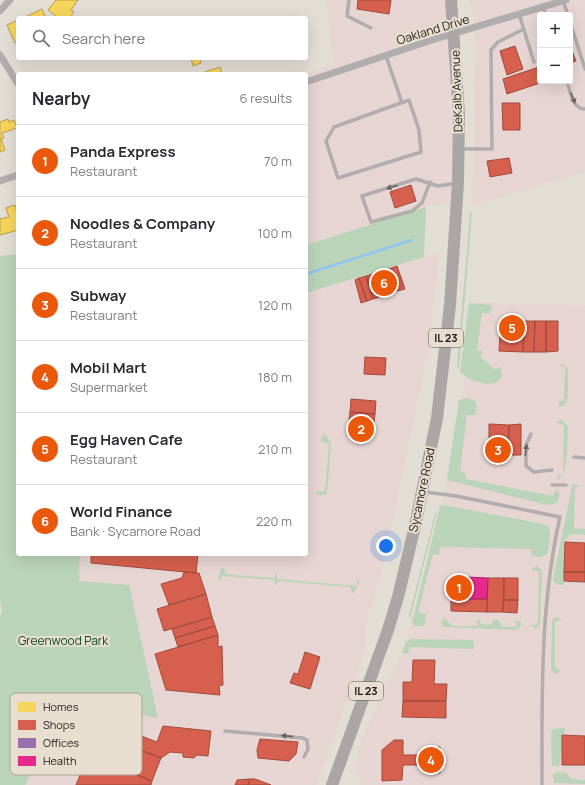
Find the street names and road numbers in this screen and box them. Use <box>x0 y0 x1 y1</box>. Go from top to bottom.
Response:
street label: Oakland Drive <box>394 10 471 49</box>
street label: DeKalb Avenue <box>447 50 466 132</box>
road number: IL 23 <box>429 329 463 347</box>
street label: Sycamore Road <box>404 446 439 534</box>
road number: IL 23 <box>349 682 383 700</box>

